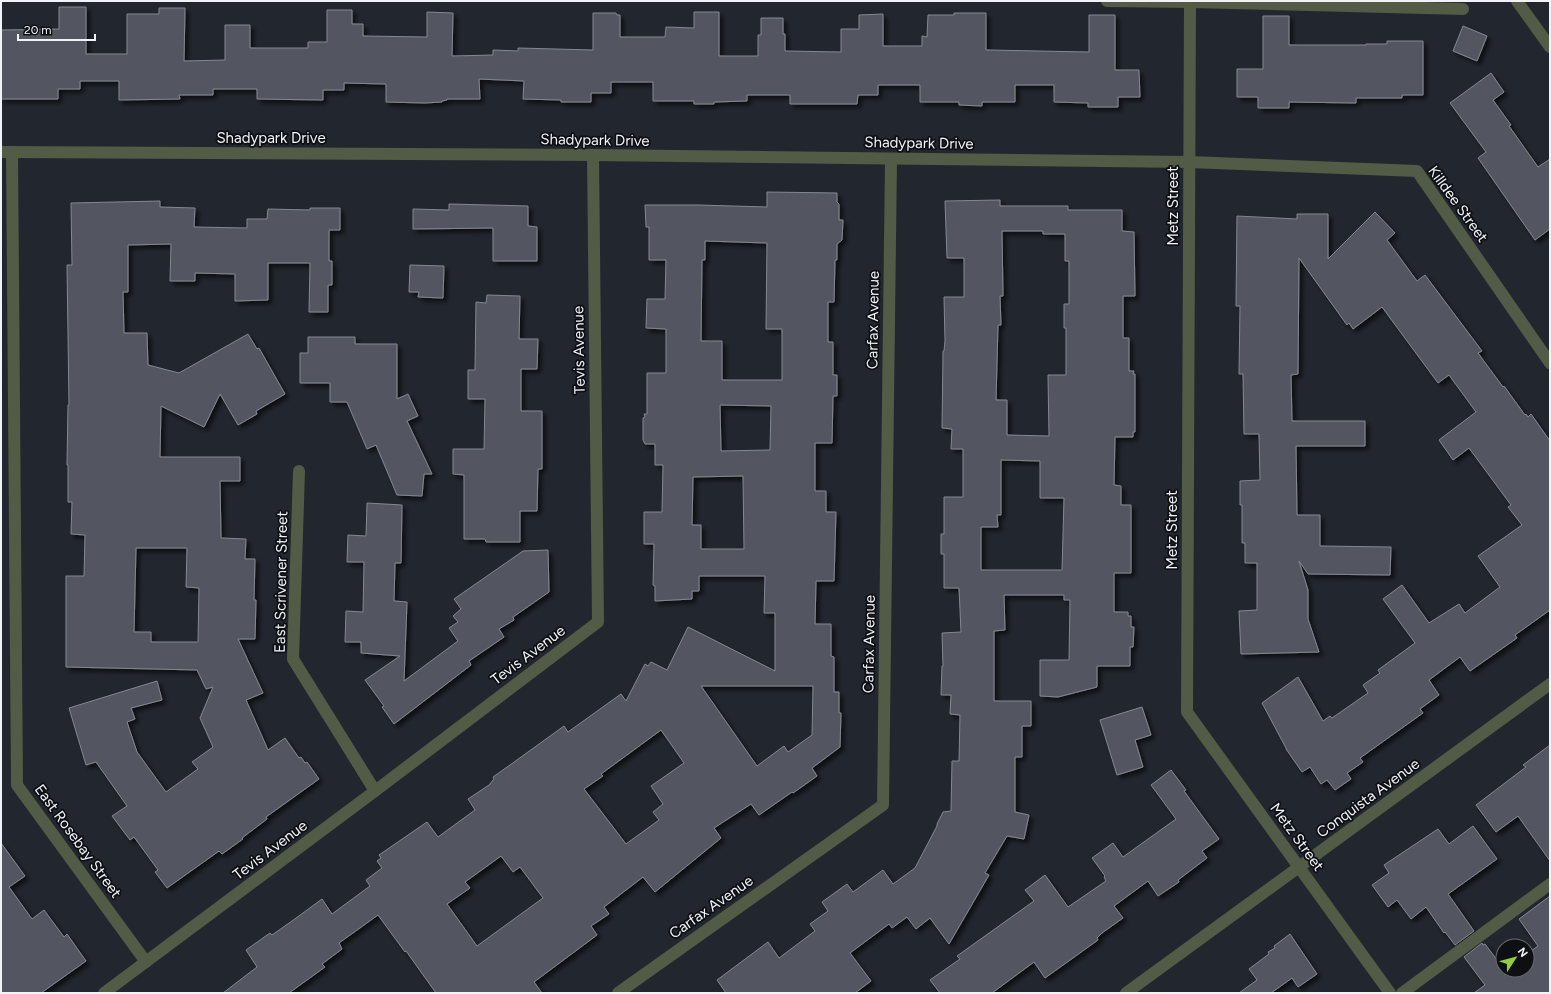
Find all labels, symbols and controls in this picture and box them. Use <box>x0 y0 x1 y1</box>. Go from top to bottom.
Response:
scale bar <box>18 16 95 42</box>
text: 20 m <box>24 23 52 37</box>
street label: Shadypark Drive <box>216 129 326 147</box>
street label: Shadypark Drive <box>540 130 650 150</box>
street label: Shadypark Drive <box>864 133 974 153</box>
street label: Killdee Street <box>1424 162 1492 246</box>
street label: Metz Street <box>1164 166 1182 246</box>
street label: Carfax Avenue <box>863 271 883 369</box>
street label: Tevis Avenue <box>569 306 589 394</box>
street label: Metz Street <box>1163 490 1181 570</box>
street label: East Scrivener Street <box>271 511 291 653</box>
street label: Carfax Avenue <box>859 595 879 693</box>
street label: Tevis Avenue <box>487 621 569 689</box>
street label: Conquista Avenue <box>1313 755 1423 841</box>
street label: East Rosebay Street <box>31 781 125 902</box>
street label: Metz Street <box>1266 800 1328 875</box>
street label: Tevis Avenue <box>229 816 311 884</box>
street label: Carfax Avenue <box>666 871 756 943</box>
north arrow <box>1495 938 1535 978</box>
text: N <box>1515 945 1530 960</box>

